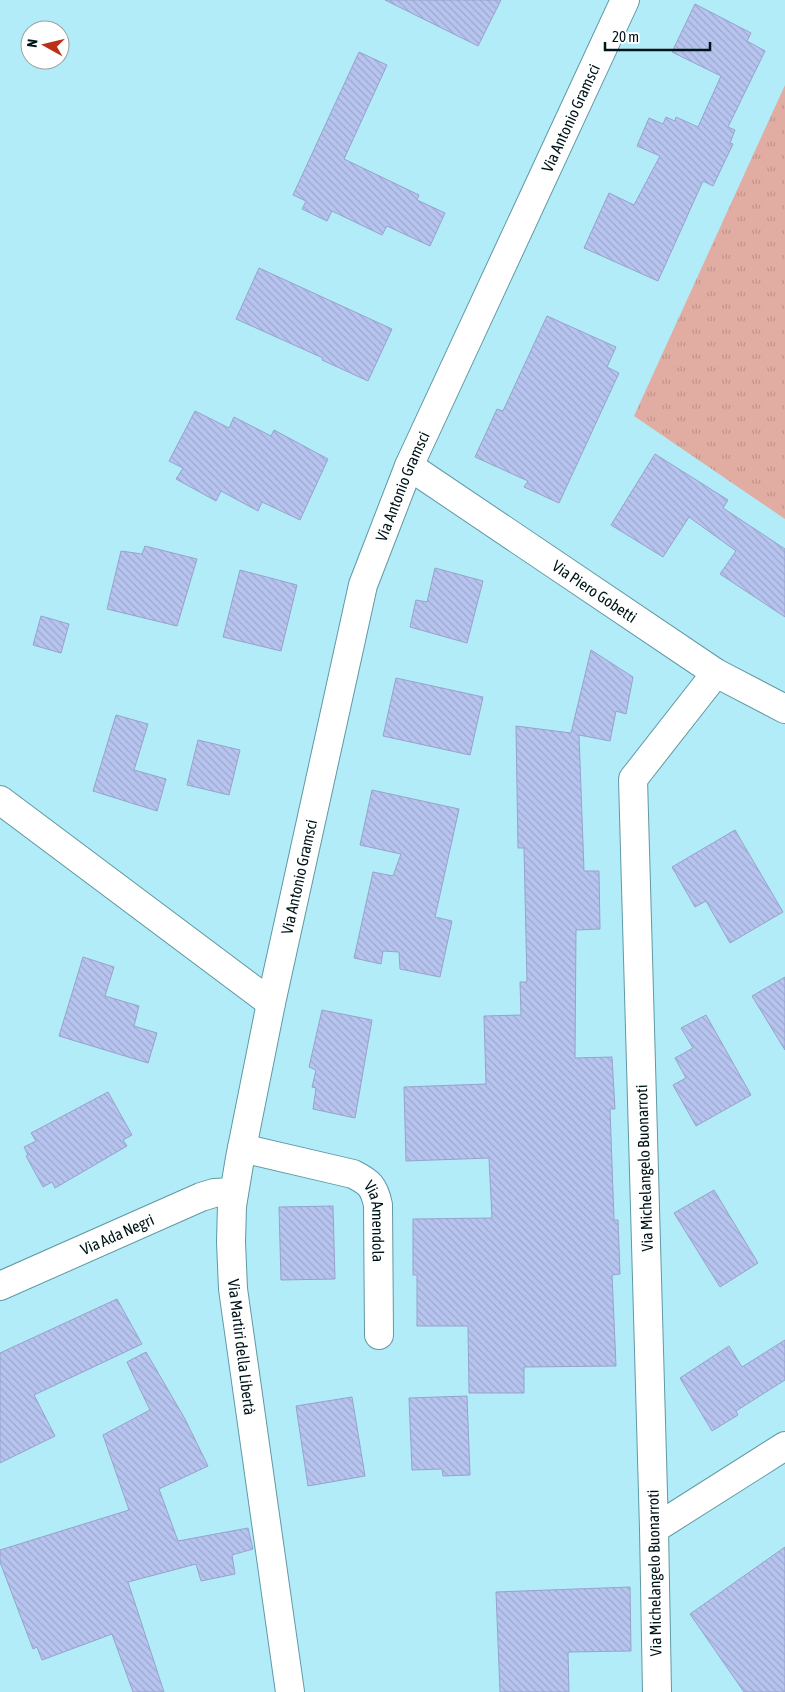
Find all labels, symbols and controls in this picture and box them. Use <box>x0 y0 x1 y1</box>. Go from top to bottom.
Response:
north arrow <box>20 20 70 70</box>
scale bar <box>605 20 710 52</box>
text: 20 m <box>612 28 639 45</box>
text: N <box>24 38 41 48</box>
street label: Via Antonio Gramsci <box>538 61 603 175</box>
street label: Via Antonio Gramsci <box>372 428 433 544</box>
street label: Via Piero Gobetti <box>549 556 640 626</box>
street label: Via Antonio Gramsci <box>277 818 320 936</box>
street label: Via Michelangelo Buonarroti <box>632 1084 657 1252</box>
street label: Via Amendola <box>361 1177 388 1262</box>
street label: Via Ada Negri <box>78 1210 156 1258</box>
street label: Via Martiri della Libertà <box>225 1278 259 1416</box>
street label: Via Michelangelo Buonarroti <box>644 1489 665 1657</box>

